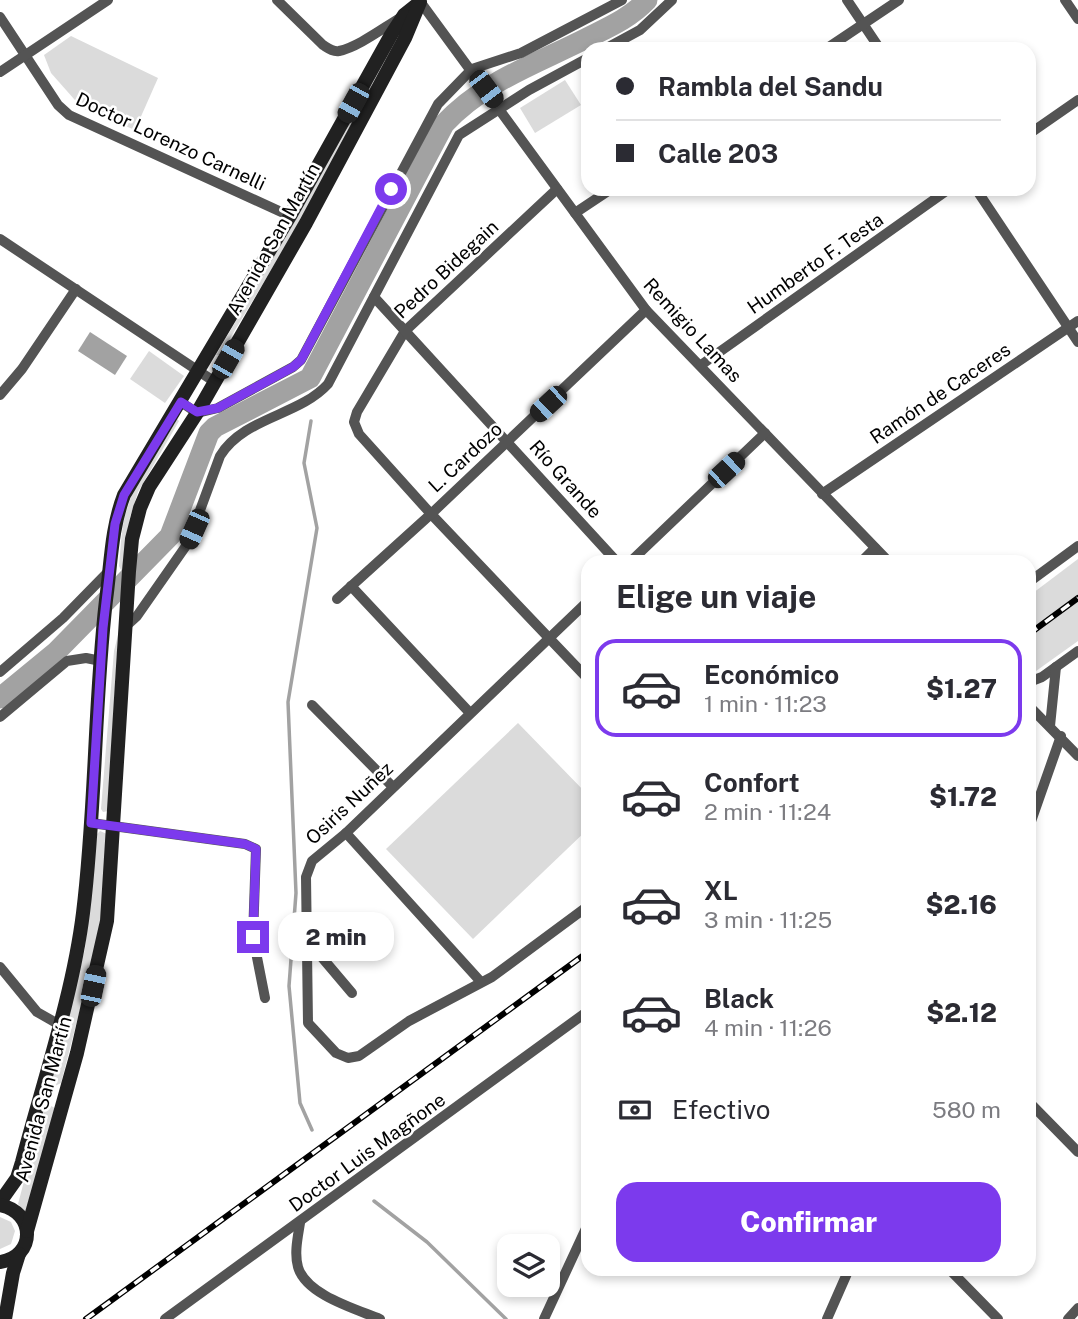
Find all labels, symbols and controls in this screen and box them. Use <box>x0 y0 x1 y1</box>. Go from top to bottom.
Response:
car <box>465 66 508 112</box>
text: Rambla del Sandu <box>658 71 883 102</box>
car <box>334 80 373 126</box>
street label: Doctor Lorenzo Carnelli <box>73 87 269 195</box>
text: Calle 203 <box>658 138 778 169</box>
street label: Avenida San Martín <box>222 159 324 319</box>
route start <box>375 173 407 205</box>
street label: Humberto F. Testa <box>743 208 887 318</box>
street label: Pedro Bidegain <box>390 215 502 323</box>
street label: Remigio Lamas <box>639 274 747 386</box>
car <box>209 336 248 382</box>
street label: Ramón de Caceres <box>866 338 1014 448</box>
car <box>526 382 571 426</box>
street label: L. Cardozo <box>424 418 506 496</box>
street label: Río Grande <box>525 436 607 522</box>
car <box>704 448 749 492</box>
car <box>176 506 213 552</box>
text: Elige un viaje <box>616 578 816 615</box>
icon: car <box>620 657 683 720</box>
text: Económico <box>704 659 839 690</box>
text: $1.27 <box>926 673 997 704</box>
text: 1 min · 11:23 <box>704 690 827 717</box>
street label: Osiris Nuñez <box>301 757 397 849</box>
icon: car <box>620 765 683 828</box>
text: Confort <box>704 767 800 798</box>
text: $1.72 <box>929 781 997 812</box>
text: 2 min · 11:24 <box>704 798 831 825</box>
icon: car <box>620 873 683 936</box>
text: XL <box>704 875 738 906</box>
text: $2.16 <box>926 889 997 920</box>
text: 3 min · 11:25 <box>704 906 832 933</box>
callout: 2 min <box>278 912 393 962</box>
route end <box>237 921 269 953</box>
text: 2 min <box>305 923 367 950</box>
car <box>79 963 108 1009</box>
icon: car <box>620 981 683 1044</box>
text: Black <box>704 983 774 1014</box>
text: $2.12 <box>926 997 997 1028</box>
street label: Avenida San Martín <box>10 1014 76 1184</box>
text: 4 min · 11:26 <box>704 1014 832 1041</box>
street label: Doctor Luis Magñone <box>285 1088 449 1216</box>
icon: cash <box>616 1091 654 1129</box>
text: Efectivo <box>672 1094 770 1125</box>
text: 580 m <box>932 1096 1001 1123</box>
button: Confirmar <box>616 1182 1001 1262</box>
map controls <box>497 1234 560 1297</box>
button: layers <box>497 1234 560 1297</box>

